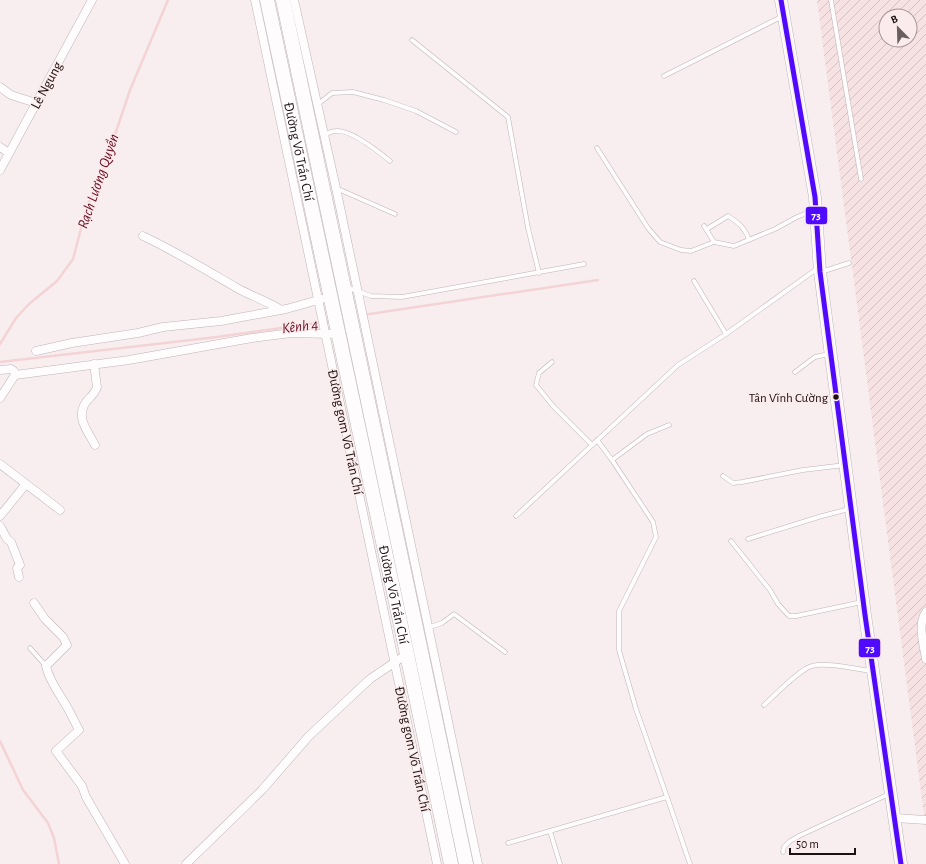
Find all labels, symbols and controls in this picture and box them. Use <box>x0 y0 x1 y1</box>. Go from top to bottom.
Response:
north arrow <box>878 8 918 48</box>
text: B <box>889 13 900 26</box>
street label: Lê Ngung <box>29 59 65 111</box>
street label: Đường Võ Trần Chí <box>281 101 316 203</box>
water label: Rạch Lương Quyền <box>75 132 122 230</box>
line badge: 73 <box>805 206 828 225</box>
text: 73 <box>811 210 821 221</box>
water label: Kênh 4 <box>281 317 319 336</box>
street label: Đường gom Võ Trần Chí <box>325 368 366 497</box>
place label: Tân Vĩnh Cường <box>749 392 829 405</box>
marker: Tân Vĩnh Cường <box>831 392 841 402</box>
street label: Đường Võ Trần Chí <box>376 544 411 646</box>
line badge: 73 <box>858 638 881 658</box>
text: 73 <box>865 643 875 654</box>
street label: Đường gom Võ Trần Chí <box>392 685 433 814</box>
scale bar <box>790 830 855 856</box>
text: 50 m <box>796 838 819 850</box>

